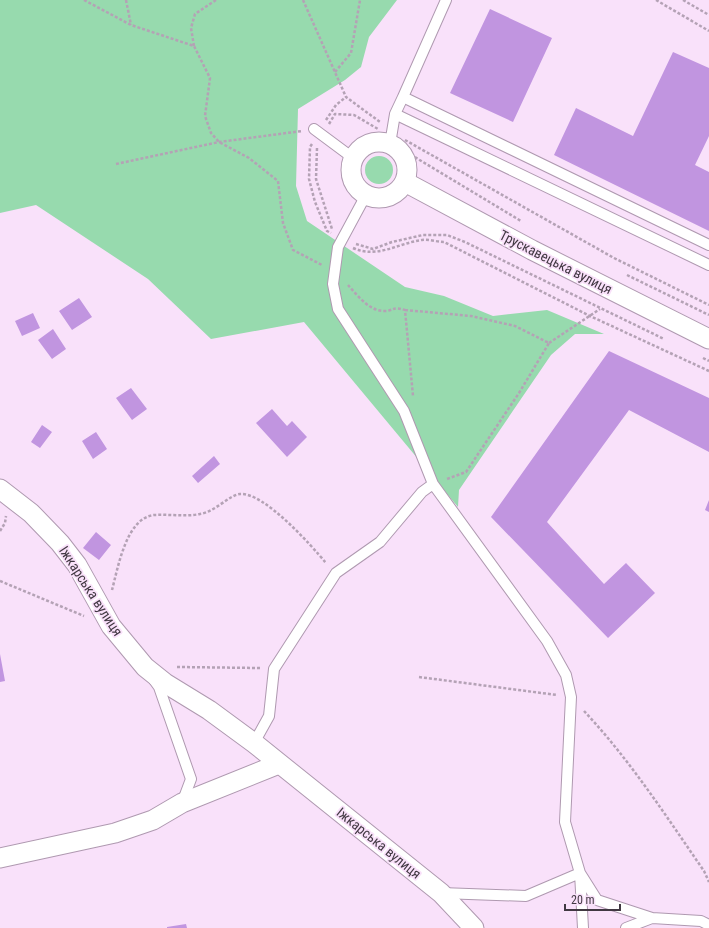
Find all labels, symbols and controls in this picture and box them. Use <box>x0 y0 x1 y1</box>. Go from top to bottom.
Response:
street label: Трускавецька вулиця <box>497 227 615 297</box>
street label: Іжкарська вулиця <box>56 543 126 639</box>
street label: Іжкарська вулиця <box>334 804 424 882</box>
scale bar <box>565 886 620 912</box>
text: 20 m <box>571 893 595 907</box>

